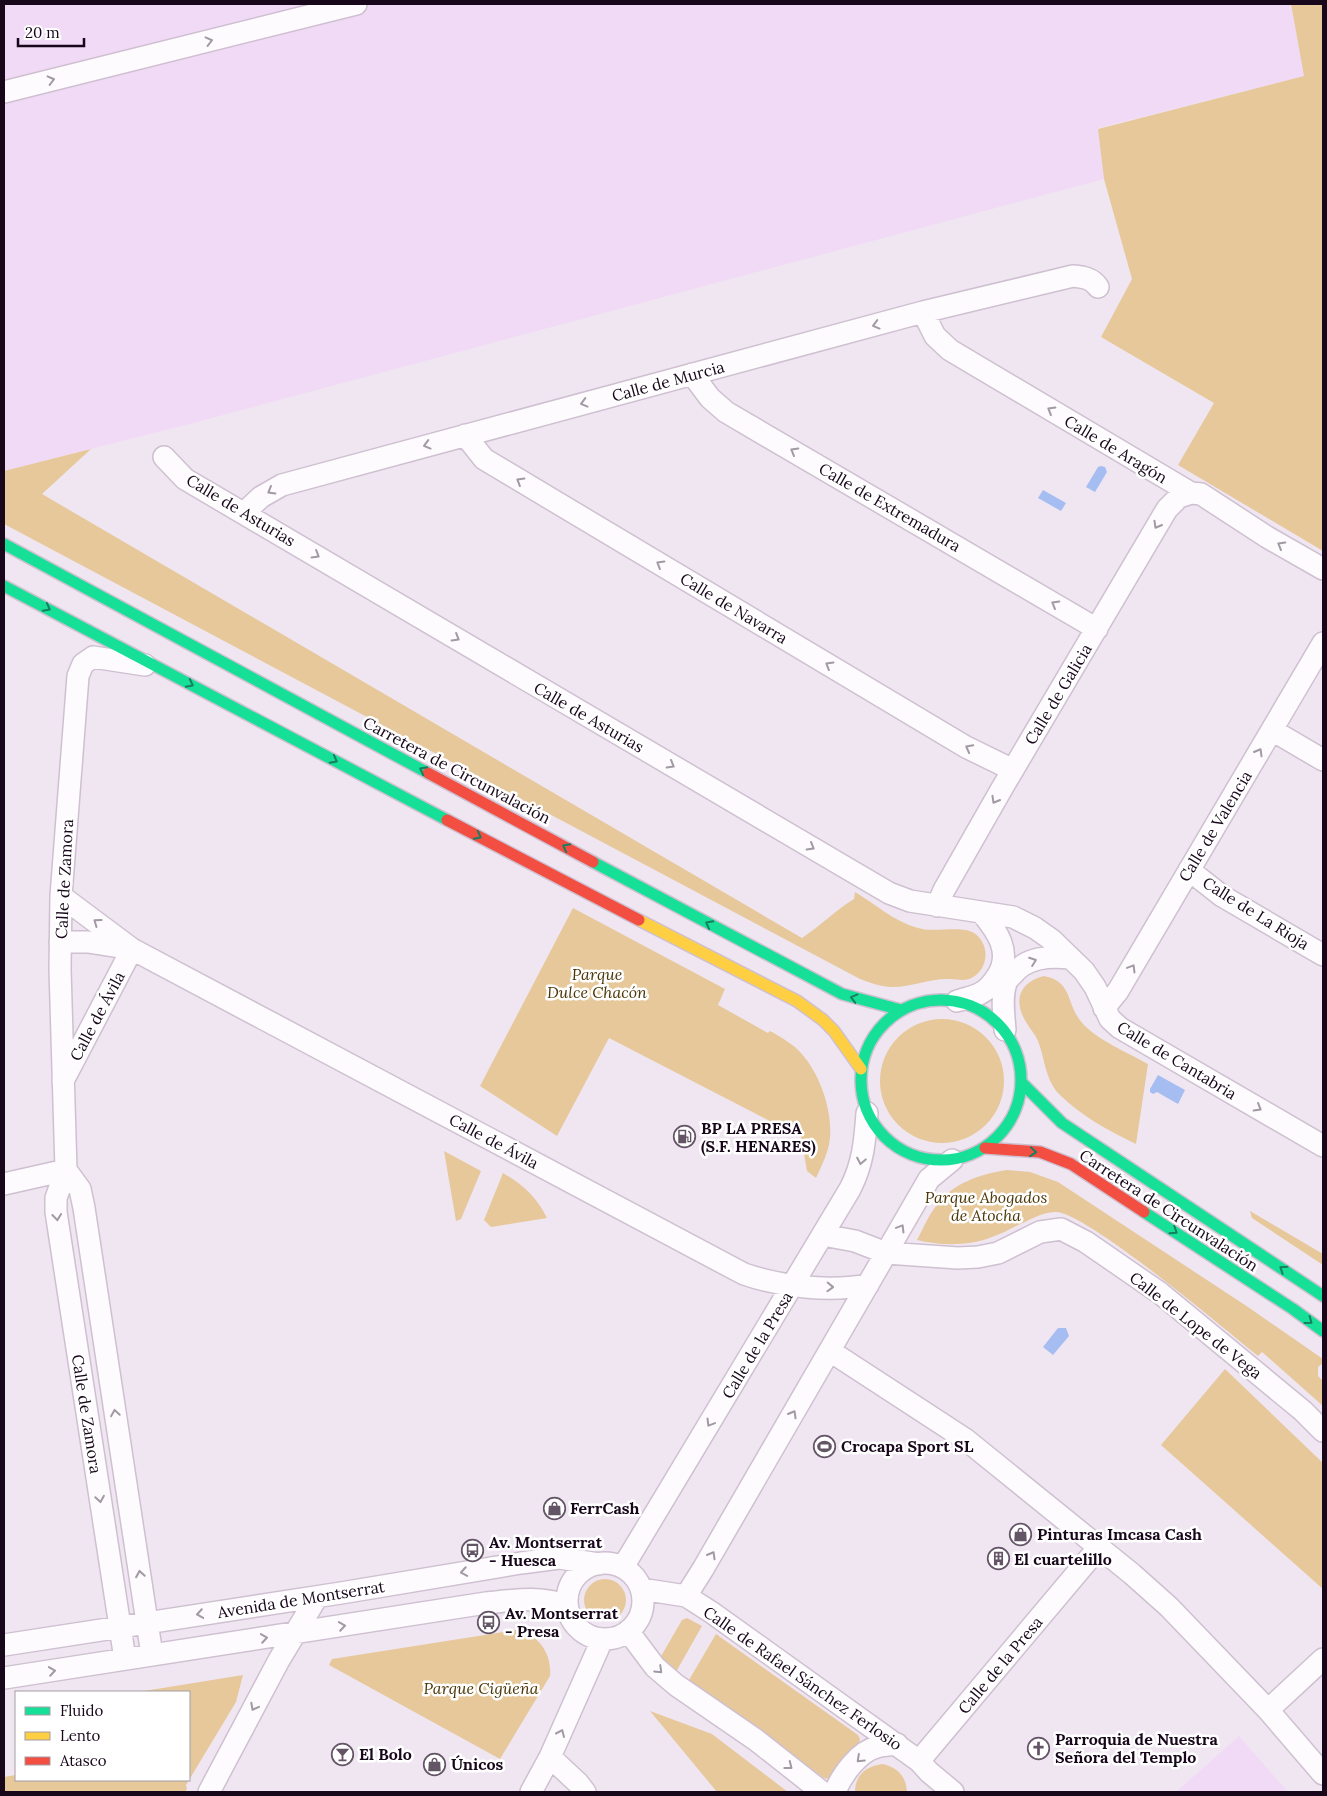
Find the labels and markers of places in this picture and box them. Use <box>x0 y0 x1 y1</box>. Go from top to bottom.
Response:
place label: BP LA PRESA (S.F. HENARES) <box>701 1118 816 1157</box>
fuel station icon: BP LA PRESA (S.F. HENARES) <box>673 1125 697 1149</box>
sports icon: Crocapa Sport SL <box>813 1434 837 1458</box>
place label: Crocapa Sport SL <box>841 1436 974 1456</box>
shop icon: FerrCash <box>542 1496 566 1520</box>
place label: FerrCash <box>570 1498 640 1518</box>
shop icon: Pinturas Imcasa Cash <box>1009 1522 1033 1546</box>
place label: Pinturas Imcasa Cash <box>1037 1524 1202 1544</box>
place label: Av. Montserrat - Huesca <box>489 1532 603 1570</box>
bus stop icon: Av. Montserrat - Huesca <box>461 1539 485 1563</box>
building icon: El cuartelillo <box>986 1547 1010 1571</box>
place label: El cuartelillo <box>1014 1549 1112 1569</box>
place label: Av. Montserrat - Presa <box>505 1603 619 1641</box>
bus stop icon: Av. Montserrat - Presa <box>477 1610 501 1634</box>
place label: Parroquia de Nuestra Señora del Templo <box>1055 1729 1218 1767</box>
church icon: Parroquia de Nuestra Señora del Templo <box>1027 1736 1051 1760</box>
bar icon: El Bolo <box>331 1742 355 1766</box>
place label: El Bolo <box>359 1744 412 1764</box>
shop icon: Únicos <box>423 1752 447 1776</box>
place label: Únicos <box>451 1754 503 1774</box>

